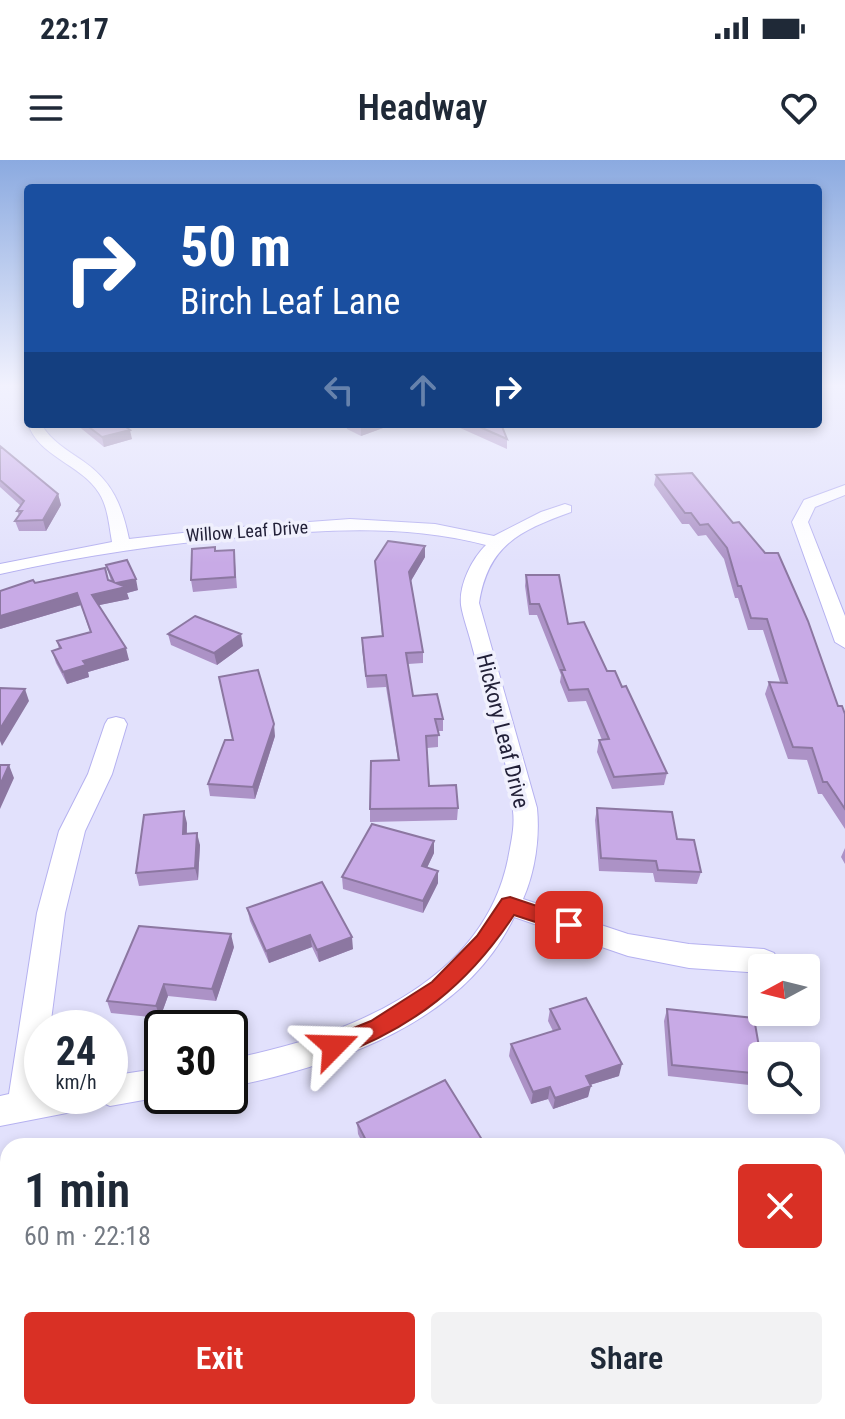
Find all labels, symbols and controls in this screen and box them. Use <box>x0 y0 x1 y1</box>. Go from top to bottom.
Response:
text: 22:17 <box>40 11 109 46</box>
icon: menu <box>24 86 68 130</box>
icon: heart <box>777 86 821 130</box>
text: Headway <box>358 87 487 129</box>
text: 50 m <box>180 214 291 280</box>
icon: right <box>48 216 152 320</box>
text: Birch Leaf Lane <box>180 281 400 323</box>
icon: left <box>317 368 361 412</box>
icon: ahead <box>401 368 445 412</box>
icon: right <box>485 368 529 412</box>
street label: Willow Leaf Drive <box>185 516 309 546</box>
street label: Hickory Leaf Drive <box>472 651 534 811</box>
pin <box>535 891 603 959</box>
icon: arrive <box>547 903 591 947</box>
north arrow <box>748 954 820 1026</box>
map controls <box>748 954 820 1114</box>
position arrow <box>292 1004 376 1088</box>
speed limit sign: 30 <box>144 1010 248 1114</box>
text: 24 <box>56 1028 96 1075</box>
button: search <box>748 1042 820 1114</box>
text: km/h <box>55 1070 97 1094</box>
text: 1 min <box>24 1162 130 1219</box>
button: close <box>738 1164 822 1248</box>
text: 60 m · 22:18 <box>24 1221 151 1251</box>
button: Exit <box>24 1312 415 1404</box>
button: Share <box>431 1312 822 1404</box>

